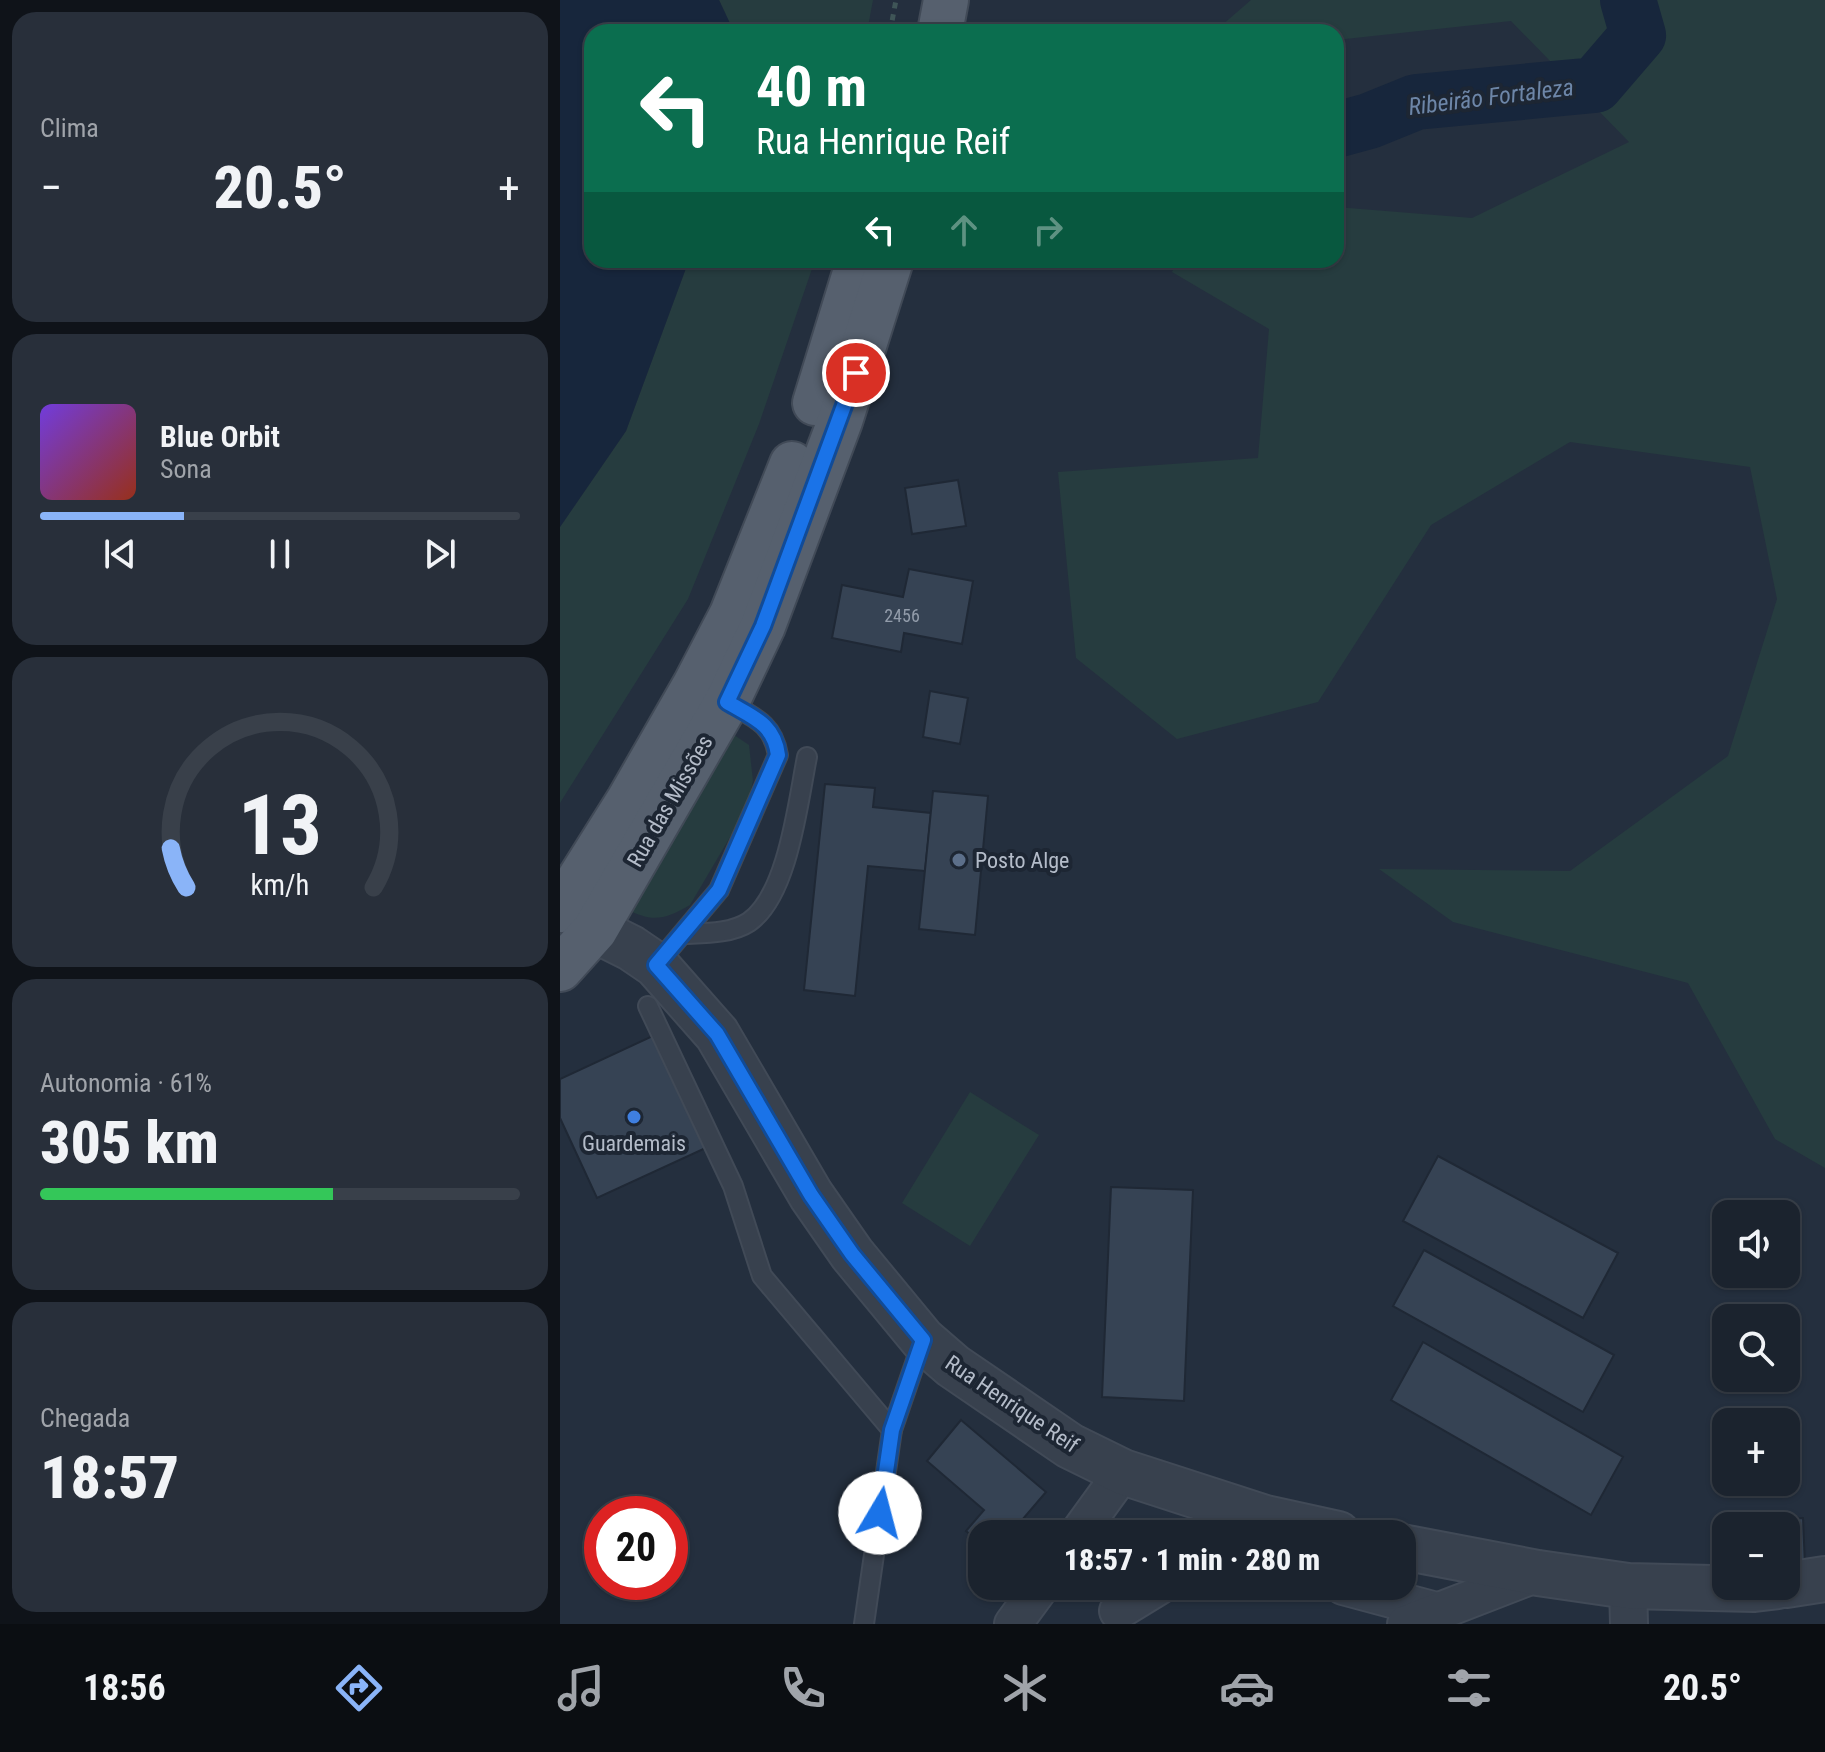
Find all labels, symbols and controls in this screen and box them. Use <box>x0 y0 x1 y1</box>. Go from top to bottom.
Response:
text: 40 m <box>756 54 867 120</box>
icon: left <box>624 56 728 160</box>
water label: Ribeirão Fortaleza <box>1407 73 1575 121</box>
text: Clima <box>40 113 99 143</box>
text: Rua Henrique Reif <box>756 121 1010 163</box>
text: 20.5° <box>214 152 347 223</box>
text: − <box>40 162 62 214</box>
text: + <box>498 162 520 214</box>
icon: left <box>858 208 902 252</box>
icon: ahead <box>942 208 986 252</box>
icon: right <box>1026 208 1070 252</box>
pin <box>822 339 890 407</box>
icon: arrive <box>834 351 878 395</box>
text: Blue Orbit <box>160 419 280 454</box>
text: Sona <box>160 454 212 484</box>
icon: previous <box>98 532 142 576</box>
icon: pause <box>258 532 302 576</box>
icon: next <box>418 532 462 576</box>
house number: 2456 <box>884 605 920 626</box>
street label: Rua das Missões <box>622 731 718 871</box>
text: 13 <box>238 777 322 874</box>
place label: Posto Alge <box>975 848 1069 873</box>
marker: Posto Alge <box>950 851 968 869</box>
text: km/h <box>251 868 309 902</box>
text: Autonomia · 61% <box>40 1068 212 1098</box>
text: 305 km <box>40 1107 219 1178</box>
marker: Guardemais <box>625 1108 643 1126</box>
place label: Guardemais <box>582 1131 686 1156</box>
map controls <box>1712 1200 1800 1600</box>
button: sound <box>1712 1200 1800 1288</box>
button: search <box>1712 1304 1800 1392</box>
street label: Rua Henrique Reif <box>941 1350 1083 1458</box>
text: Chegada <box>40 1403 130 1433</box>
button: + <box>1712 1408 1800 1496</box>
text: 18:57 <box>40 1442 179 1513</box>
position arrow <box>838 1471 922 1555</box>
speed limit sign: 20 <box>584 1496 688 1600</box>
button: − <box>1712 1512 1800 1600</box>
text: 18:57 · 1 min · 280 m <box>1064 1542 1320 1577</box>
icon: directions <box>331 1660 387 1716</box>
icon: music <box>553 1660 609 1716</box>
icon: phone <box>775 1660 831 1716</box>
icon: climate <box>997 1660 1053 1716</box>
icon: car <box>1219 1660 1275 1716</box>
icon: filters <box>1441 1660 1497 1716</box>
text: 18:56 <box>83 1667 166 1709</box>
text: 20.5° <box>1663 1667 1742 1709</box>

